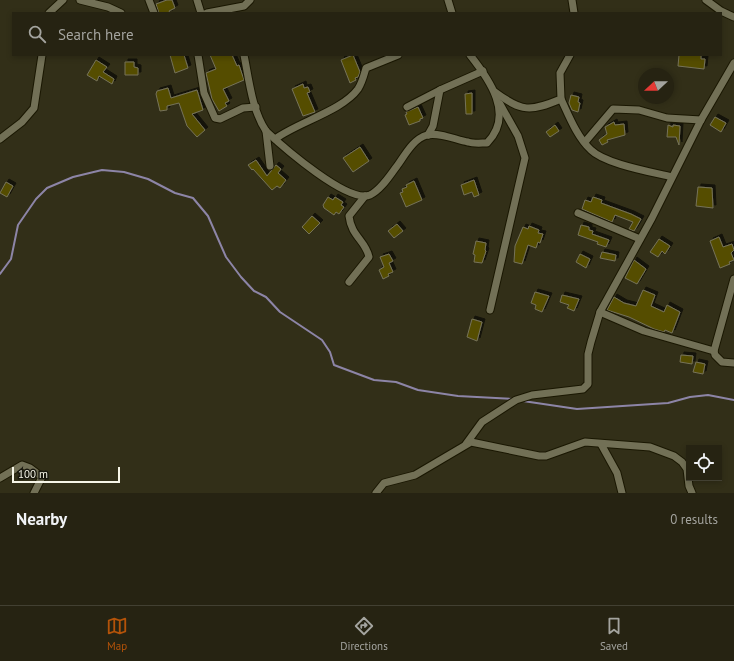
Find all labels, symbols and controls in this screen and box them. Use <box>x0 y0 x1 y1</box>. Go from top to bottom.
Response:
search box <box>12 12 722 56</box>
icon: search <box>26 23 48 45</box>
text: Search here <box>58 25 134 44</box>
north arrow <box>638 68 674 104</box>
map controls <box>686 445 722 481</box>
button: locate <box>686 445 722 481</box>
scale bar <box>12 465 120 484</box>
text: 100 m <box>18 467 48 481</box>
text: Nearby <box>16 508 67 530</box>
text: 0 results <box>670 511 718 528</box>
tab: Map <box>106 615 128 653</box>
tab: Directions <box>340 615 388 653</box>
tab: Saved <box>600 615 628 653</box>

